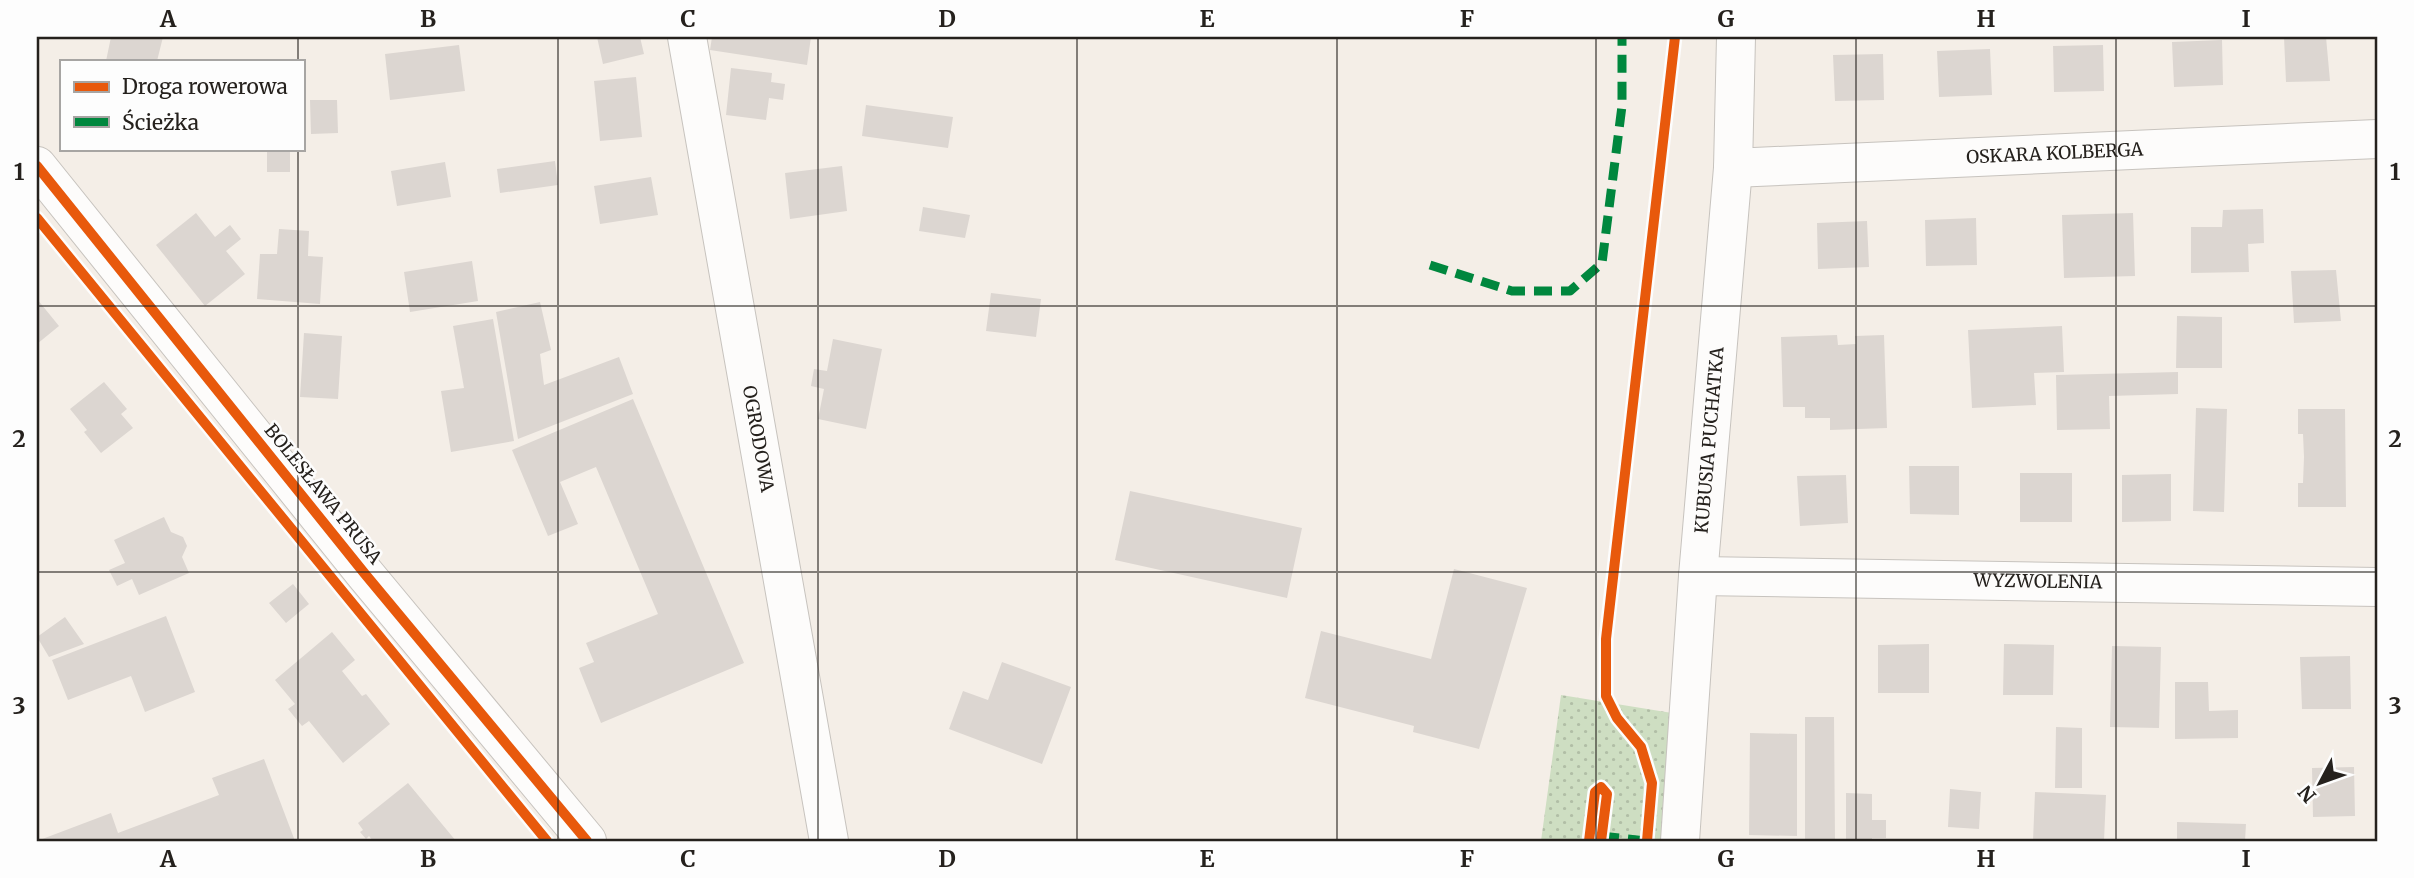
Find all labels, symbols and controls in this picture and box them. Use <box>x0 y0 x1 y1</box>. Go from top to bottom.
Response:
text: A <box>159 4 177 33</box>
text: B <box>420 4 436 33</box>
text: C <box>680 4 696 33</box>
text: D <box>938 4 956 33</box>
text: E <box>1199 4 1215 33</box>
text: F <box>1460 4 1474 33</box>
text: G <box>1718 4 1735 33</box>
text: H <box>1977 4 1996 33</box>
text: I <box>2241 4 2251 33</box>
legend <box>60 60 304 150</box>
text: Droga rowerowa <box>122 73 288 100</box>
text: Ścieżka <box>122 109 199 136</box>
street label: OSKARA KOLBERGA <box>1966 138 2144 168</box>
text: 1 <box>14 157 25 186</box>
text: 1 <box>2390 157 2401 186</box>
street label: KUBUSIA PUCHATKA <box>1690 345 1729 534</box>
street label: OGRODOWA <box>738 384 779 494</box>
street label: BOLESŁAWA PRUSA <box>260 419 387 569</box>
text: 2 <box>12 424 26 453</box>
text: 2 <box>2388 424 2402 453</box>
street label: WYZWOLENIA <box>1972 568 2103 594</box>
text: 3 <box>12 691 26 720</box>
text: 3 <box>2388 691 2402 720</box>
north arrow <box>2284 748 2354 818</box>
text: N <box>2293 781 2321 808</box>
text: A <box>159 844 177 873</box>
text: B <box>420 844 436 873</box>
text: C <box>680 844 696 873</box>
text: D <box>938 844 956 873</box>
text: E <box>1199 844 1215 873</box>
text: F <box>1460 844 1474 873</box>
text: G <box>1718 844 1735 873</box>
text: H <box>1977 844 1996 873</box>
text: I <box>2241 844 2251 873</box>

